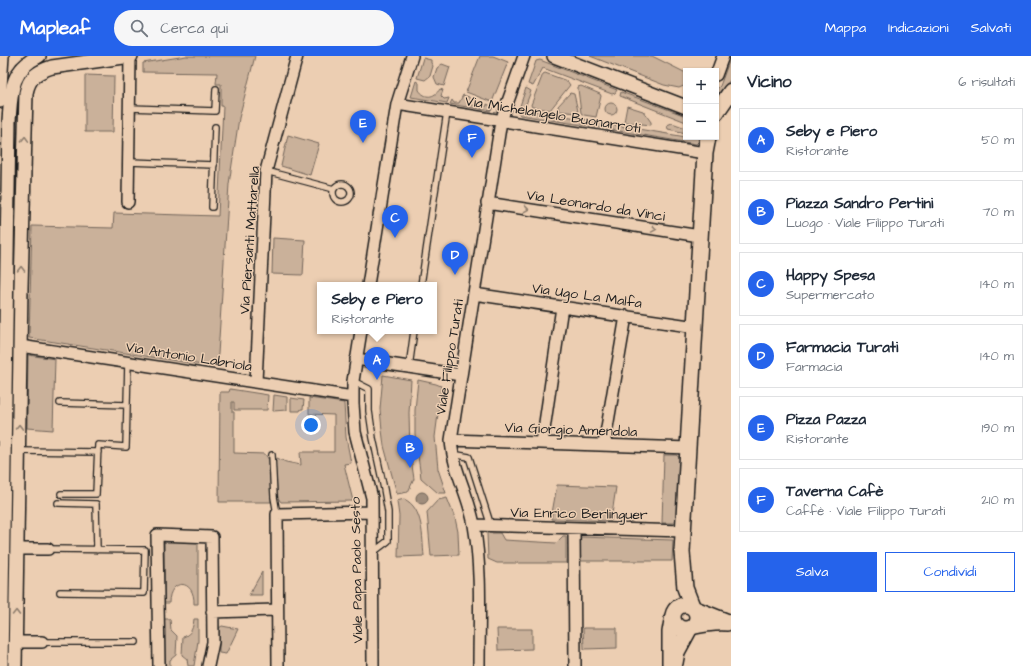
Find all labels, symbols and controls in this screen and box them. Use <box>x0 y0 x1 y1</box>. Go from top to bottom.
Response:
search box <box>114 10 394 46</box>
text: Mapleaf <box>20 15 90 42</box>
icon: search <box>128 17 150 39</box>
text: Cerca qui <box>160 18 228 39</box>
text: Mappa <box>825 18 866 38</box>
text: Indicazioni <box>888 18 949 38</box>
text: Salvati <box>971 18 1011 38</box>
map controls <box>683 68 719 140</box>
button: + <box>683 68 719 104</box>
text: Vicino <box>747 70 792 94</box>
text: 6 risultati <box>958 73 1015 91</box>
street label: Via Michelangelo Buonarroti <box>464 91 642 139</box>
button: − <box>683 104 719 140</box>
pin: E <box>350 110 376 143</box>
text: Seby e Piero <box>786 121 877 142</box>
pin: F <box>459 125 485 158</box>
text: A <box>757 131 765 149</box>
text: 50 m <box>981 131 1014 149</box>
one-way arrow <box>20 136 29 142</box>
text: Ristorante <box>786 142 849 160</box>
street label: Via Piersanti Mattarella <box>235 165 265 315</box>
street label: Via Leonardo da Vinci <box>525 185 667 227</box>
text: Piazza Sandro Pertini <box>786 193 933 214</box>
text: B <box>756 203 766 221</box>
text: 70 m <box>982 203 1014 221</box>
one-way arrow <box>523 204 529 213</box>
pin: C <box>382 205 408 238</box>
text: Luogo · Viale Filippo Turati <box>786 214 944 232</box>
one-way arrow <box>651 224 657 233</box>
pin: D <box>442 242 468 275</box>
text: Happy Spesa <box>786 265 875 286</box>
one-way arrow <box>17 266 25 272</box>
text: C <box>756 275 766 293</box>
text: 140 m <box>980 275 1014 293</box>
street label: Via Ugo La Malfa <box>531 278 643 314</box>
popup <box>317 282 437 334</box>
text: Supermercato <box>786 286 874 304</box>
text: Seby e Piero <box>331 289 423 310</box>
street label: Viale Filippo Turati <box>431 298 469 417</box>
text: Ristorante <box>331 310 394 328</box>
street label: Via Antonio Labriola <box>124 337 253 377</box>
text: Farmacia Turati <box>786 337 898 358</box>
pin: A <box>364 347 390 380</box>
text: D <box>757 347 765 365</box>
text: 140 m <box>980 347 1014 365</box>
text: Farmacia <box>786 358 842 376</box>
text: Pizza Pazza <box>786 409 866 430</box>
your location <box>301 415 321 435</box>
street label: Via Giorgio Amendola <box>504 418 638 442</box>
text: E <box>757 419 765 437</box>
text: 190 m <box>981 419 1014 437</box>
one-way arrow <box>14 424 23 430</box>
text: Ristorante <box>786 430 849 448</box>
pin: B <box>397 435 423 468</box>
text: Taverna Cafè <box>786 481 884 502</box>
text: F <box>756 491 766 509</box>
text: 210 m <box>981 491 1014 509</box>
street label: Viale Papa Paolo Sesto <box>346 496 368 644</box>
text: Caffè · Viale Filippo Turati <box>786 502 945 520</box>
street label: Via Enrico Berlinguer <box>510 503 648 525</box>
button: Salva <box>747 552 877 592</box>
button: Condividi <box>885 552 1015 592</box>
one-way arrow <box>12 610 20 616</box>

